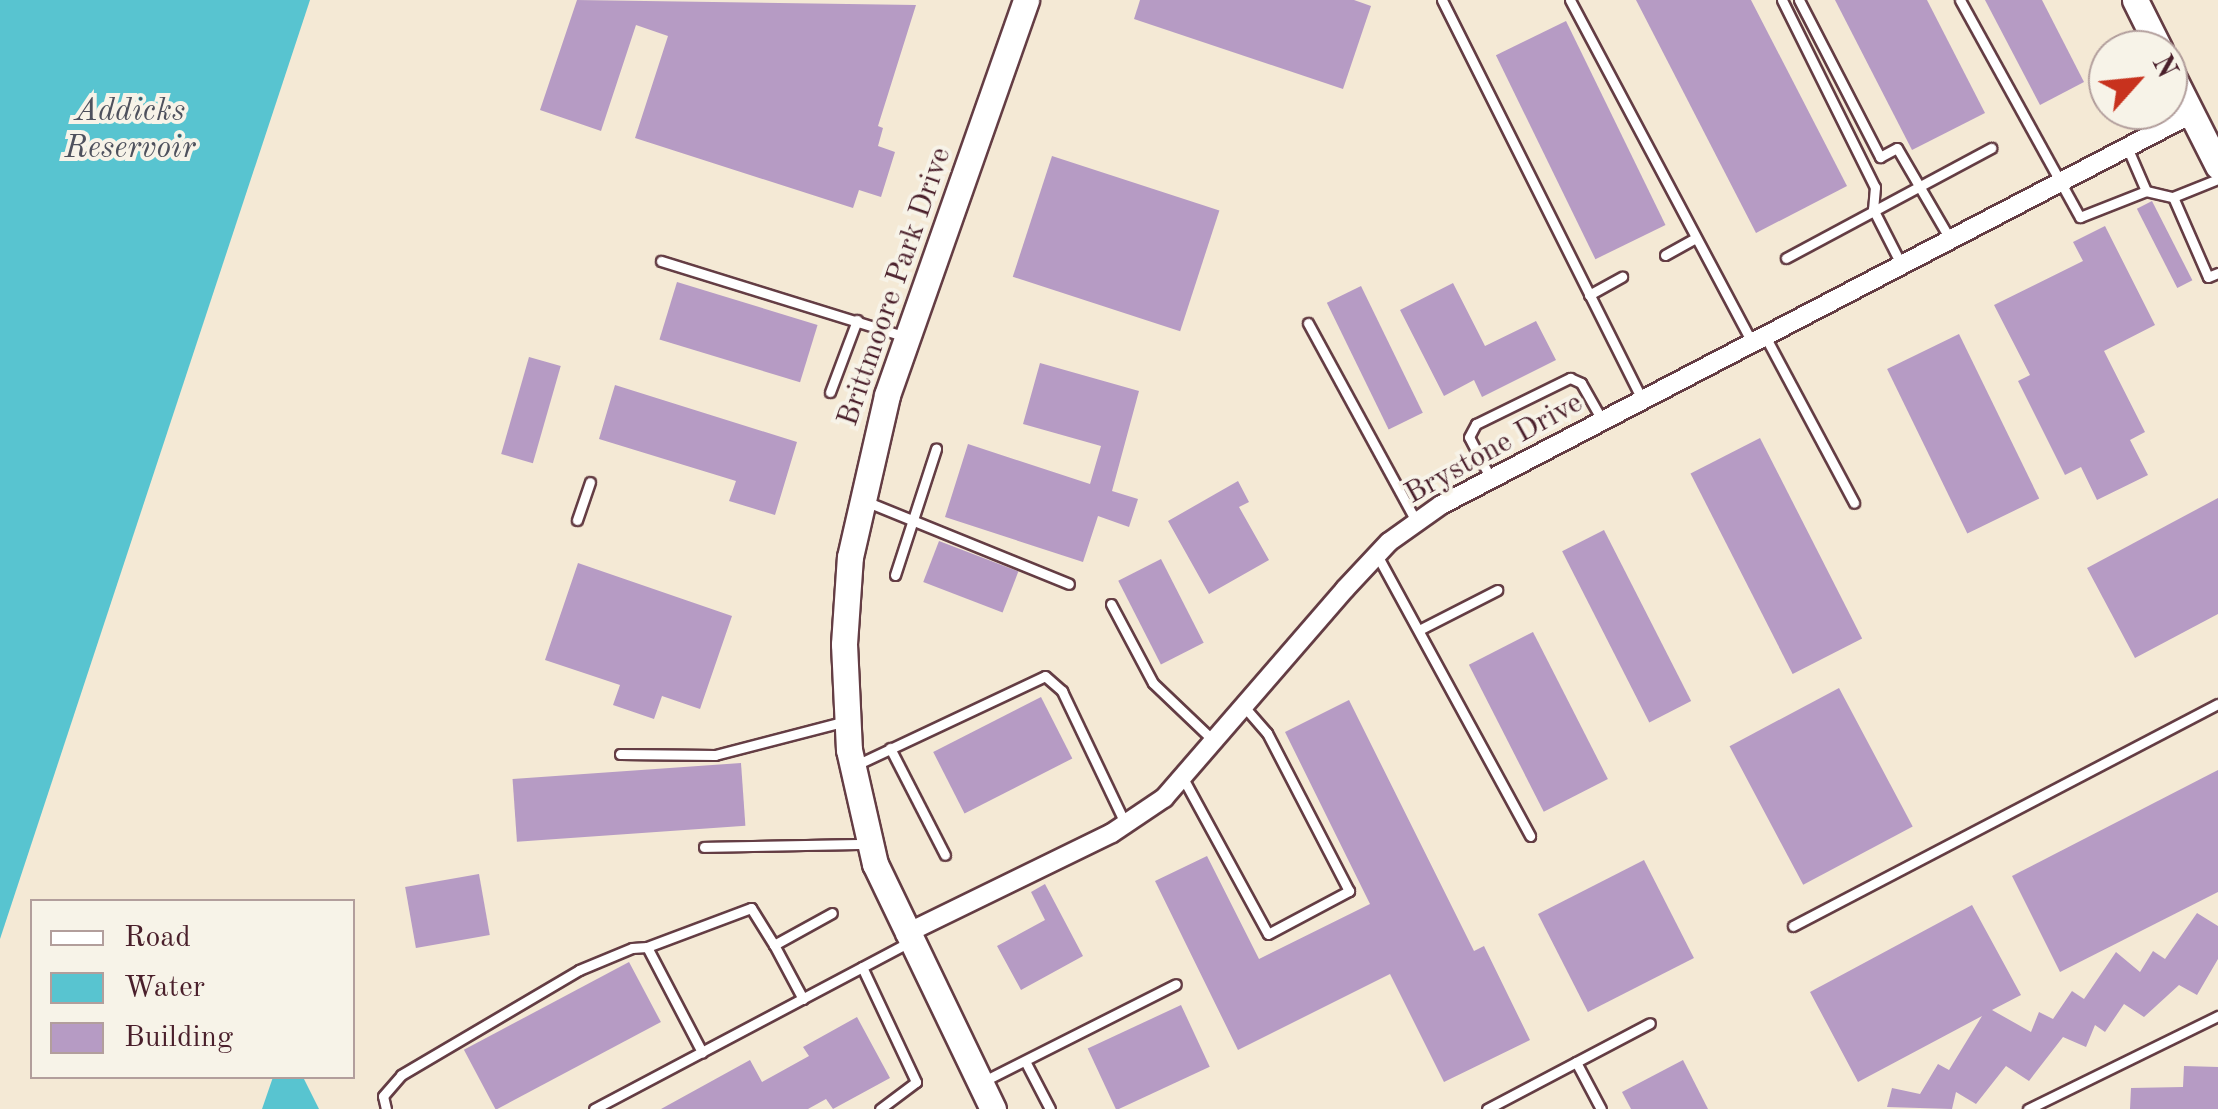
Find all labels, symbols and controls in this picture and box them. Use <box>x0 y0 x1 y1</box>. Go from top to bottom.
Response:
north arrow <box>2088 30 2188 130</box>
text: N <box>2146 51 2180 83</box>
water label: Addicks Reservoir <box>65 94 195 169</box>
street label: Brittmoore Park Drive <box>830 143 960 431</box>
street label: Brystone Drive <box>1399 385 1589 513</box>
legend <box>30 899 355 1079</box>
text: Road <box>124 923 191 953</box>
text: Water <box>124 973 205 1003</box>
text: Building <box>124 1023 233 1053</box>

